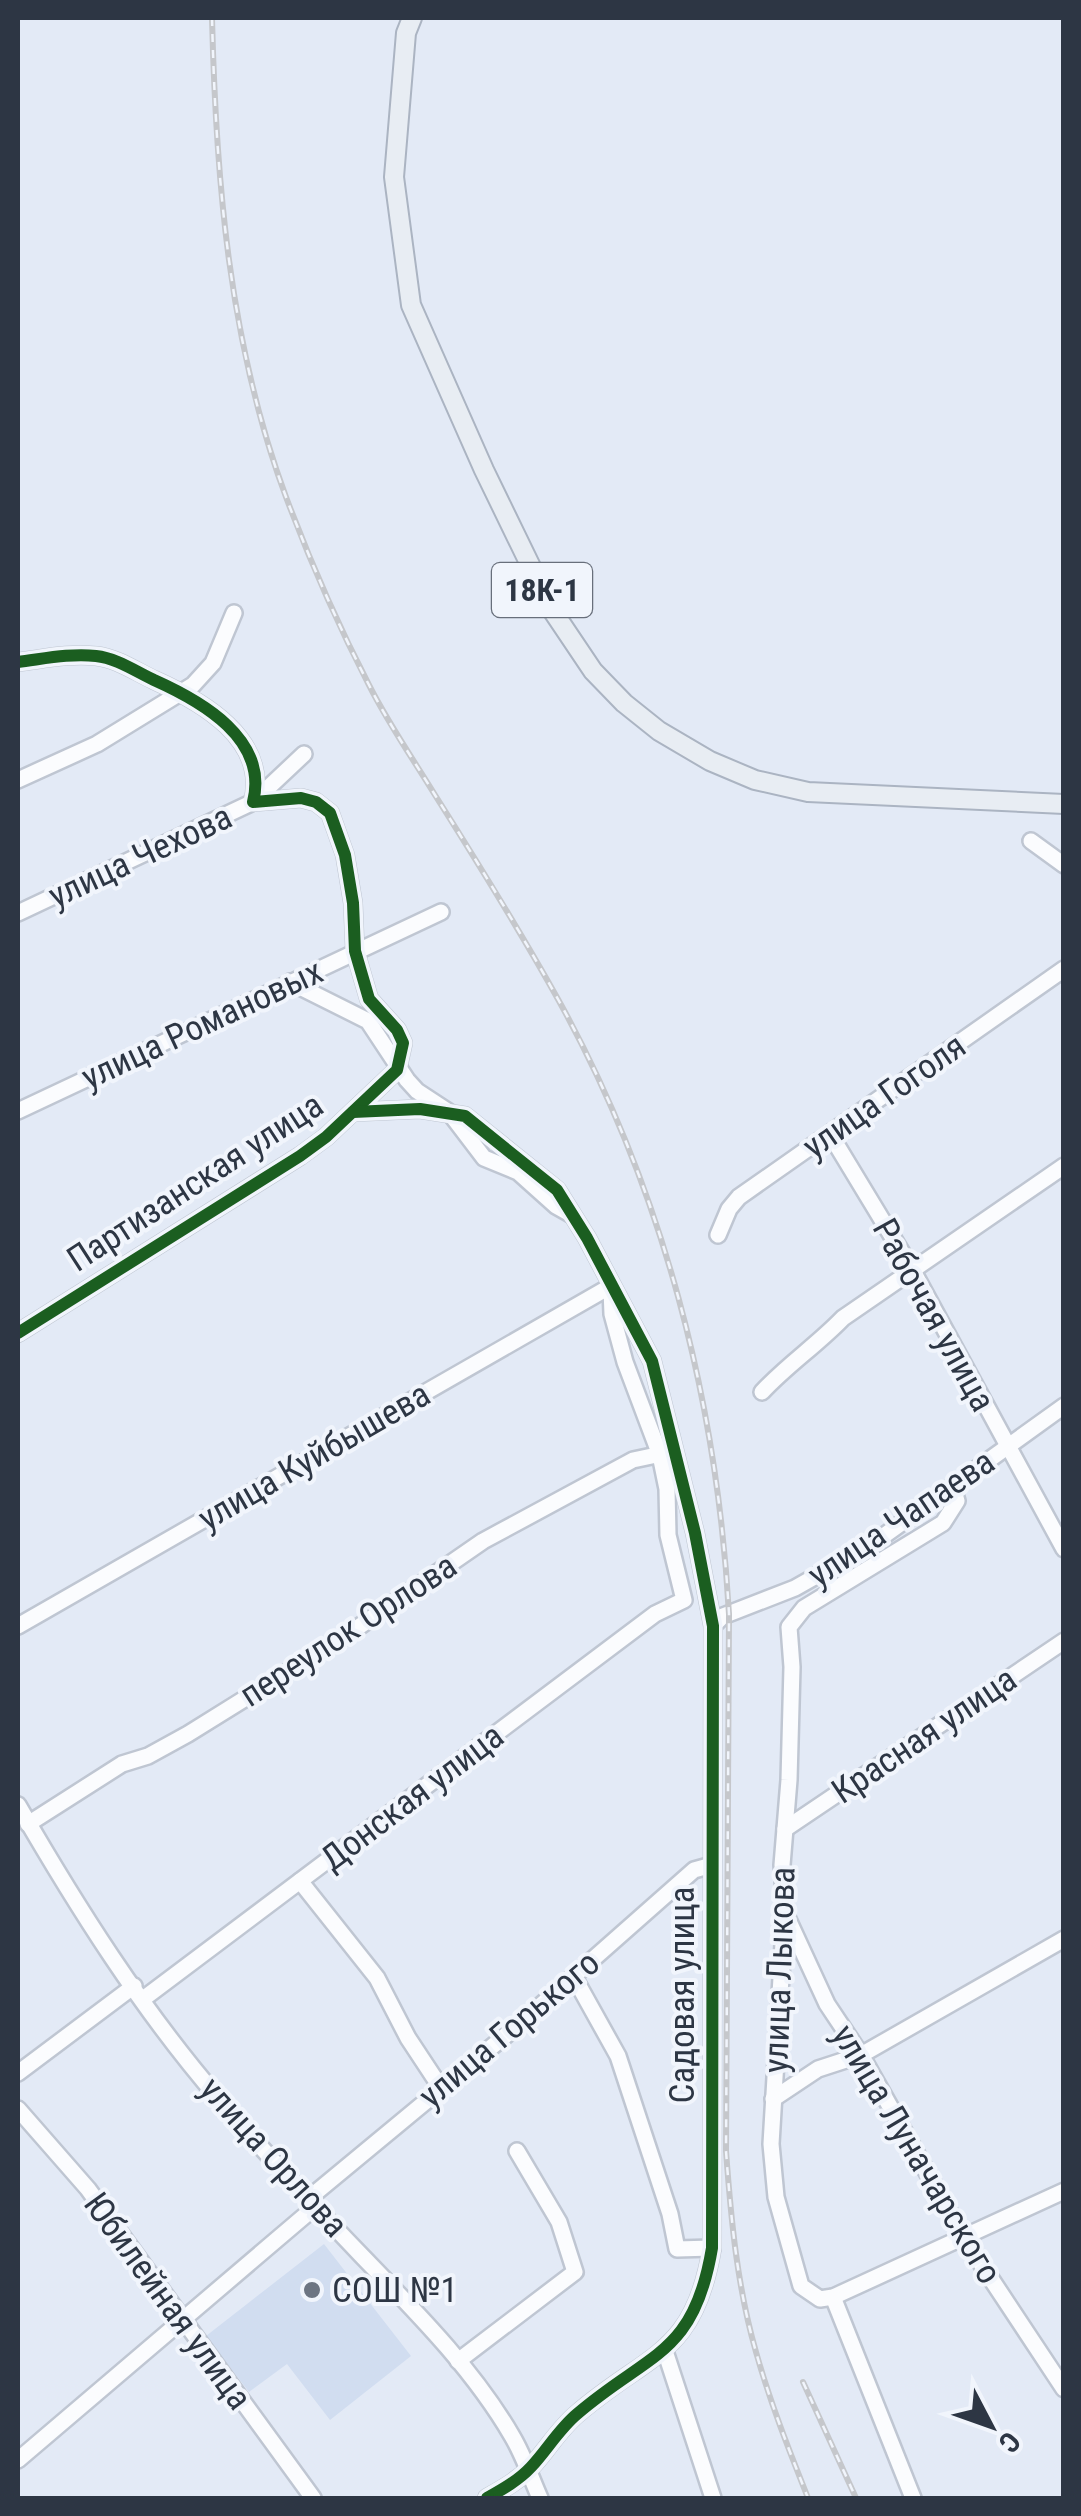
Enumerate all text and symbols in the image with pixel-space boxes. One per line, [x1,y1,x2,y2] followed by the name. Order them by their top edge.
[492,563,592,617] road number: 18К-1
[42,796,238,917] street label: улица Чехова
[75,951,329,1098] street label: улица Романовых
[795,1025,973,1167] street label: улица Гоголя
[60,1084,331,1280] street label: Партизанская улица
[864,1212,1003,1419] street label: Рабочая улица
[191,1374,437,1539] street label: улица Куйбышева
[800,1441,1002,1596] street label: улица Чапаева
[232,1545,464,1716] street label: переулок Орлова
[824,1659,1024,1812] street label: Красная улица
[313,1715,512,1879] street label: Донская улица
[755,1866,804,2074] street label: улица Лыкова
[662,1887,703,2103] street label: Садовая улица
[411,1942,608,2117] street label: улица Горького
[823,2017,1010,2291] street label: улица Луначарского
[191,2069,356,2246] street label: улица Орлова
[75,2185,260,2418] street label: Юбилейная улица
[332,2270,458,2311] place label: СОШ №1
[301,2279,323,2301] marker: СОШ №1
[941,2376,1041,2476] north arrow
[992,2425,1027,2459] text: С

